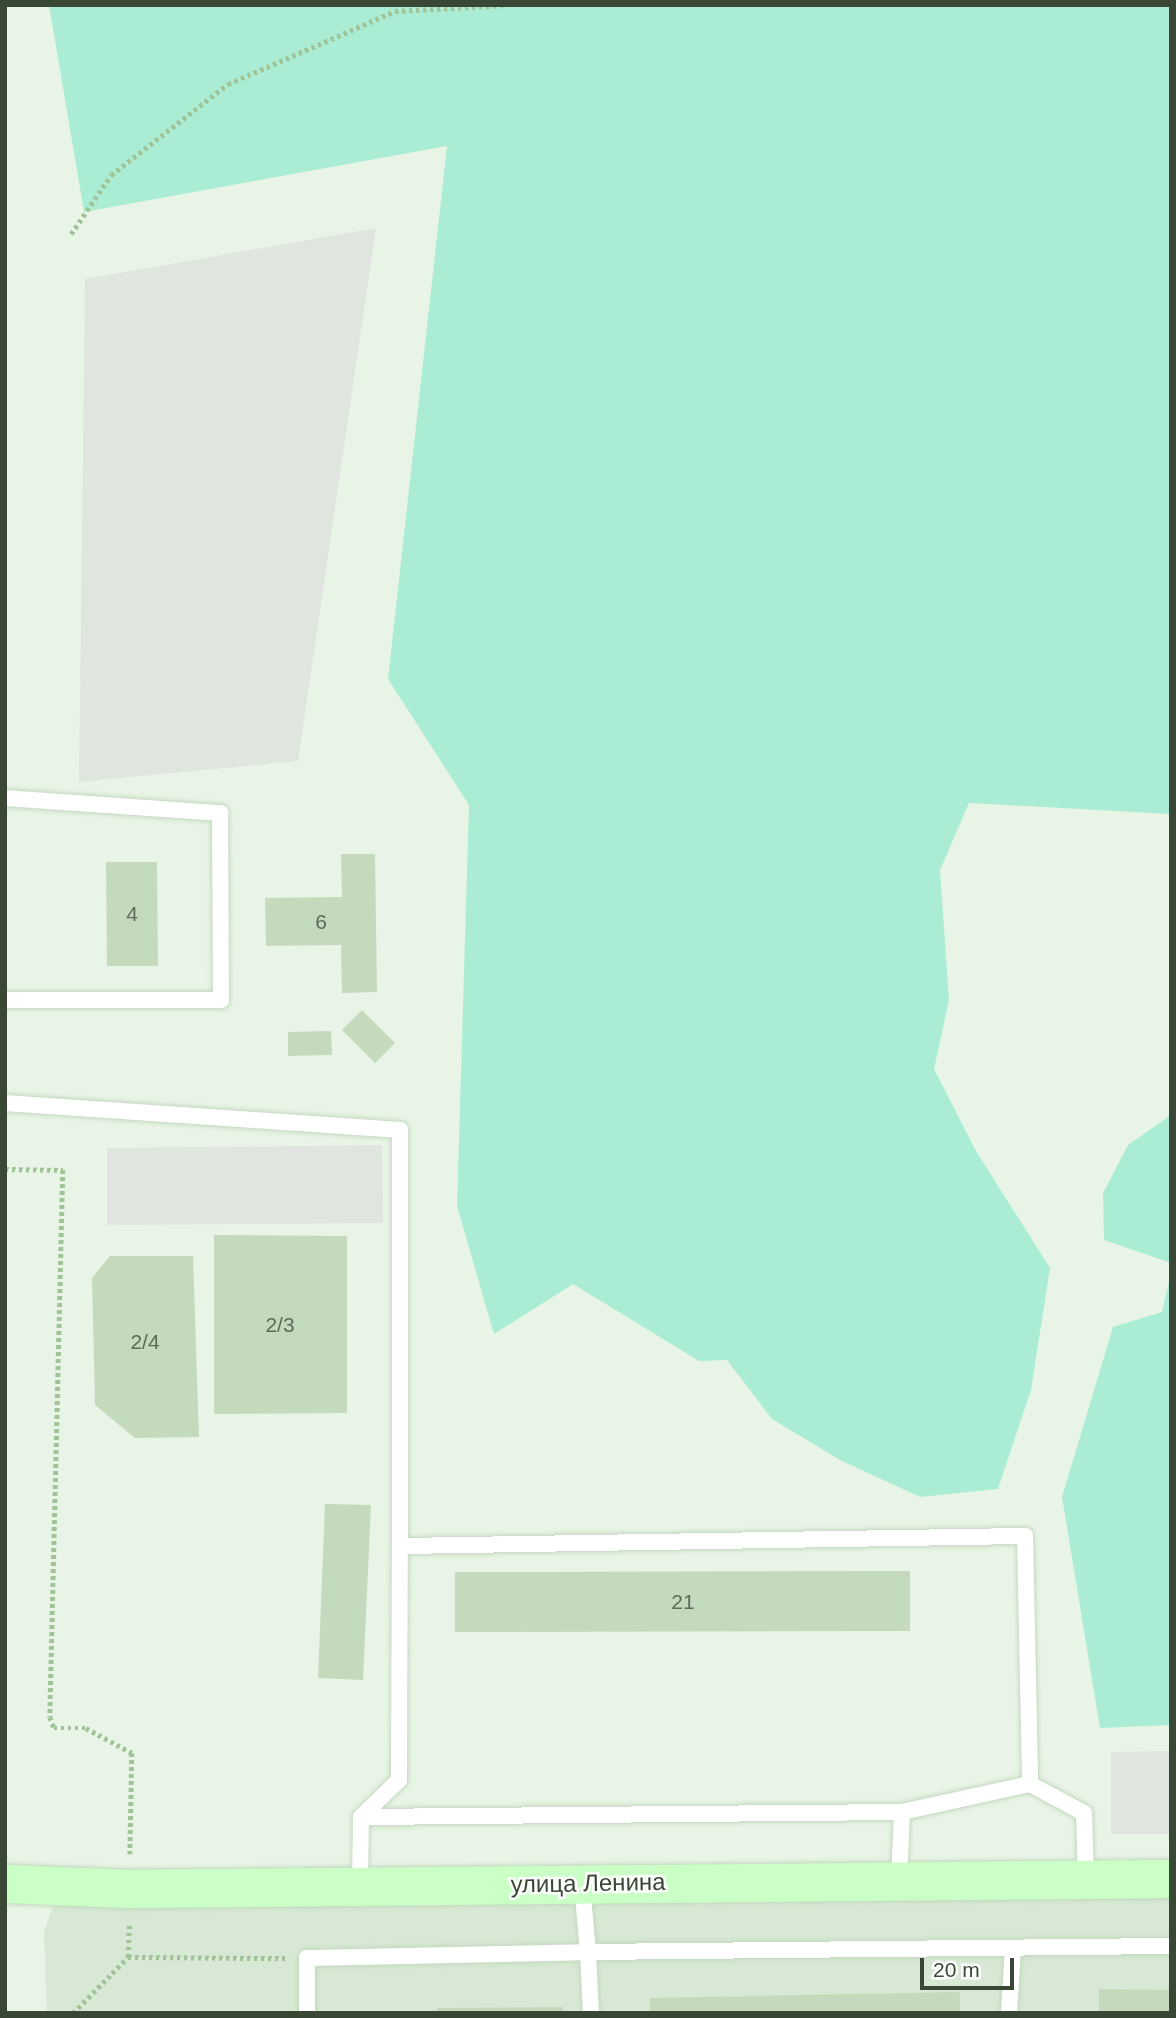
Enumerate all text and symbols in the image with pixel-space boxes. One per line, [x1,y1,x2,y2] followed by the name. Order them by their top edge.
[126,901,138,927] house number: 4
[315,909,327,935] house number: 6
[265,1312,295,1338] house number: 2/3
[130,1329,160,1355] house number: 2/4
[671,1589,695,1615] house number: 21
[510,1867,666,1899] street label: улица Ленина
[924,1944,1018,1988] scale bar
[933,1958,980,1981] text: 20 m

